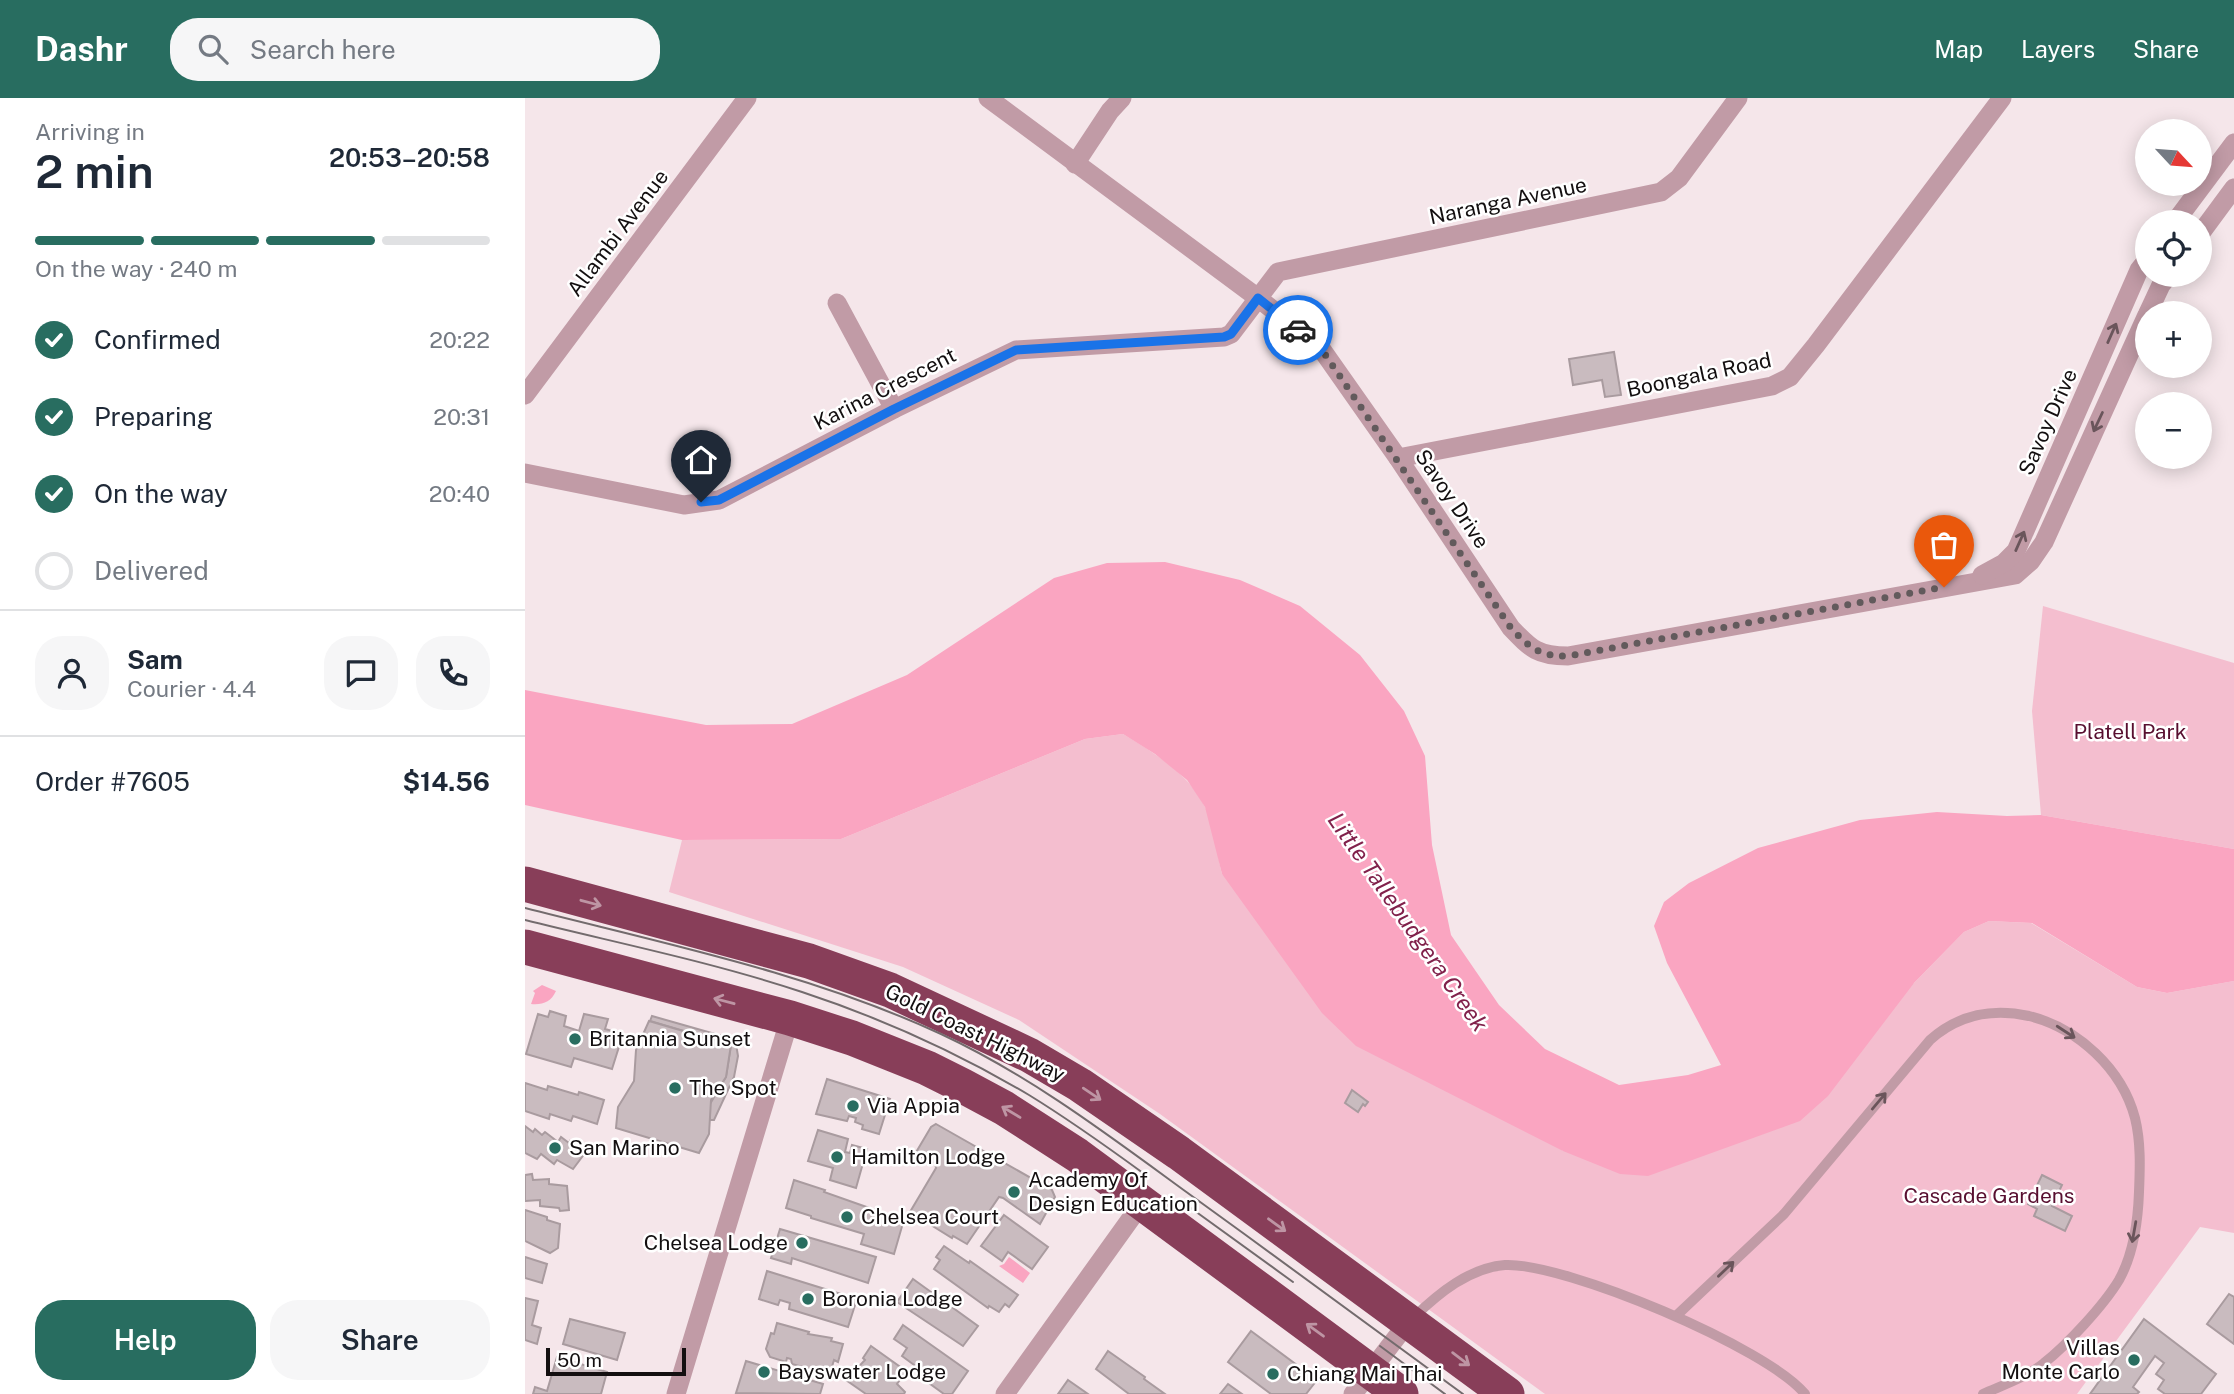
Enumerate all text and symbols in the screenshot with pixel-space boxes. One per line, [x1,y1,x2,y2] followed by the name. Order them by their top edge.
[170,18,660,81] search box
[35,30,128,68] text: Dashr
[194,30,232,68] icon: search
[250,34,396,65] text: Search here
[1934,35,1983,63] text: Map
[2021,35,2095,63] text: Layers
[2133,35,2199,63] text: Share
[35,118,145,145] text: Arriving in
[2135,119,2212,196] north arrow
[2135,119,2212,469] map controls
[329,142,490,173] text: 20:53–20:58
[35,144,154,198] text: 2 min
[562,164,673,301] street label: Allambi Avenue
[1427,172,1589,229] street label: Naranga Avenue
[2135,210,2212,287] button: locate
[35,255,237,282] text: On the way · 240 m
[1263,295,1333,365] courier
[2135,301,2212,378] button: +
[1279,311,1317,349] icon: car
[35,321,73,359] icon: check
[2106,322,2119,344] one-way arrow
[94,324,221,355] text: Confirmed
[429,326,490,353] text: 20:22
[810,342,960,435] street label: Karina Crescent
[1624,347,1773,402] street label: Boongala Road
[2013,365,2082,479] street label: Savoy Drive
[2135,392,2212,469] button: −
[35,398,73,436] icon: check
[94,401,213,432] text: Preparing
[433,403,490,430] text: 20:31
[2091,411,2104,432] one-way arrow
[671,430,731,502] pin
[682,441,720,479] icon: home
[1410,445,1495,553] street label: Savoy Drive
[35,475,73,513] icon: check
[94,478,228,509] text: On the way
[429,480,490,507] text: 20:40
[1914,515,1974,587] pin
[1925,526,1963,564] icon: bag
[2014,531,2027,552] one-way arrow
[94,555,209,586] text: Delivered
[35,636,109,710] button: person
[324,636,398,710] button: chat
[416,636,490,710] button: phone
[127,644,183,675] text: Sam
[127,675,256,702] text: Courier · 4.4
[2074,719,2187,744] park label: Platell Park
[35,766,190,797] text: Order #7605
[402,766,490,797] text: $14.56
[1323,807,1495,1037] water label: Little Tallebudgera Creek
[580,897,602,910] one-way arrow
[881,978,1069,1087] street label: Gold Coast Highway
[713,993,735,1006] one-way arrow
[589,1026,751,1051] place label: Britannia Sunset
[2056,1026,2076,1040] one-way arrow
[567,1031,583,1047] marker: Britannia Sunset
[689,1075,777,1100] place label: The Spot
[667,1080,683,1096] marker: The Spot
[1082,1086,1101,1101] one-way arrow
[867,1093,960,1118] place label: Via Appia
[1871,1093,1887,1111] one-way arrow
[845,1098,861,1114] marker: Via Appia
[1001,1105,1021,1119] one-way arrow
[569,1135,680,1160] place label: San Marino
[547,1140,563,1156] marker: San Marino
[851,1144,1005,1169] place label: Hamilton Lodge
[829,1149,845,1165] marker: Hamilton Lodge
[1028,1167,1198,1216] place label: Academy Of Design Education
[1904,1183,2074,1208] park label: Cascade Gardens
[1006,1184,1022,1200] marker: Academy Of Design Education
[861,1204,999,1229] place label: Chelsea Court
[839,1209,855,1225] marker: Chelsea Court
[1268,1217,1287,1232] one-way arrow
[2127,1220,2140,1243] one-way arrow
[644,1230,788,1255] place label: Chelsea Lodge
[794,1235,810,1251] marker: Chelsea Lodge
[1717,1261,1734,1278] one-way arrow
[822,1286,963,1311] place label: Boronia Lodge
[800,1291,816,1307] marker: Boronia Lodge
[35,1300,256,1380] button: Help
[270,1300,490,1380] button: Share
[1306,1323,1325,1337] one-way arrow
[2001,1335,2120,1384] place label: Villas Monte Carlo
[546,1345,686,1377] scale bar
[557,1349,602,1371] text: 50 m
[1451,1352,1470,1367] one-way arrow
[2126,1352,2142,1368] marker: Villas Monte Carlo
[778,1359,946,1384] place label: Bayswater Lodge
[1287,1361,1442,1386] place label: Chiang Mai Thai
[756,1364,772,1380] marker: Bayswater Lodge
[1265,1366,1281,1382] marker: Chiang Mai Thai

